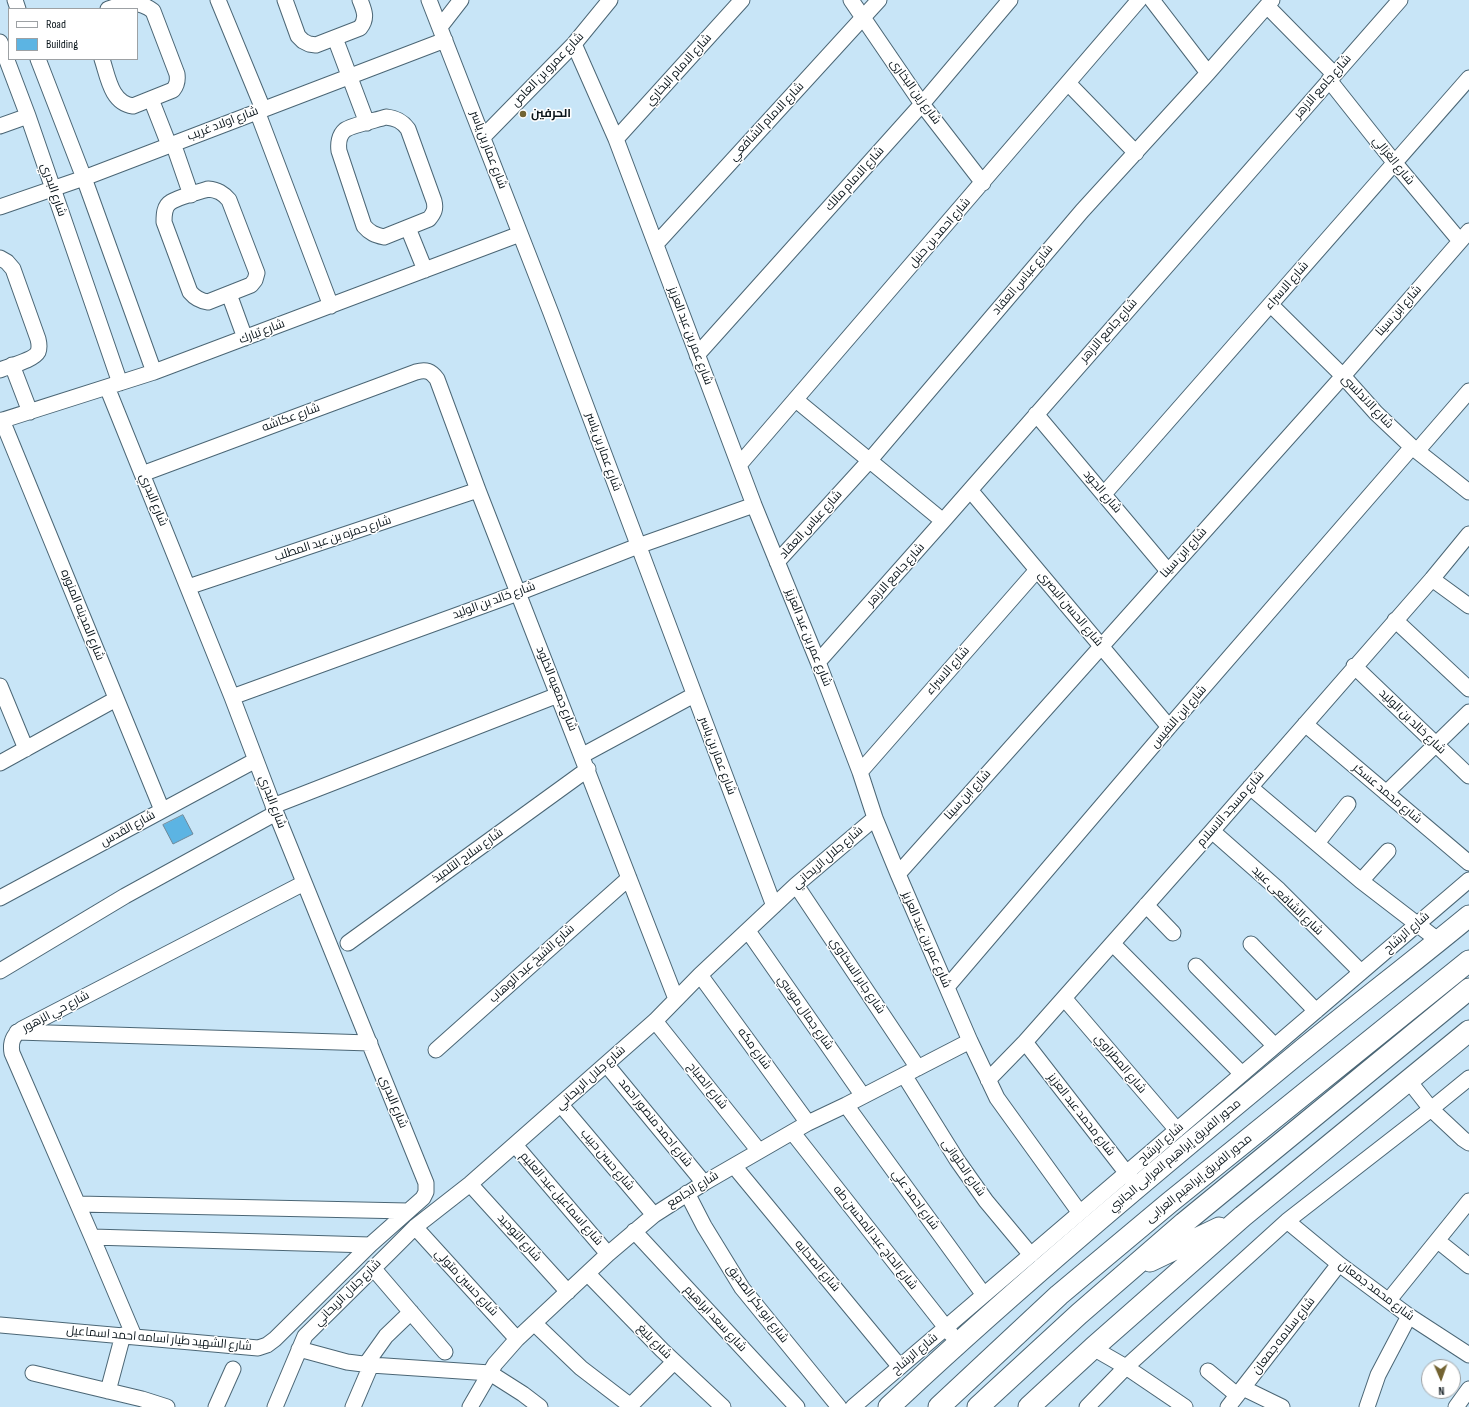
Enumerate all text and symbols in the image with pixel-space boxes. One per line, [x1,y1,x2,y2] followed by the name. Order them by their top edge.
[8,8,138,60] legend
[46,17,66,32] text: Road
[509,30,587,110] street label: شارع عمرو بن العاص
[643,31,715,109] street label: شارع الامام البخاري
[46,37,78,52] text: Building
[1291,52,1355,122] street label: شارع جامع الازهر
[886,56,944,128] street label: شارع زين البخارى
[727,80,807,164] street label: شارع الامام الشافعي
[185,104,261,144] street label: شارع اولاد غريب
[531,107,571,121] place label: الحرفين
[466,109,510,191] street label: شارع عمار بن ياسر
[518,109,528,119] marker: الحرفين
[1369,134,1417,188] street label: شارع الغزالي
[823,144,887,214] street label: شارع الامام مالك
[37,161,69,219] street label: شارع البدري
[906,195,974,271] street label: شارع احمد بن حنبل
[990,242,1056,318] street label: شارع عباس العقاد
[1262,259,1312,313] street label: شارع الاسراء
[1373,283,1425,339] street label: شارع ابن سينا
[665,285,715,387] street label: شارع عمر بن عبد العزيز
[1077,296,1141,366] street label: شارع جامع الازهر
[237,317,287,347] street label: شارع تبارك
[1338,372,1396,432] street label: شارع الاندلسى
[260,401,322,435] street label: شارع عكاشه
[582,411,624,493] street label: شارع عمار بن ياسر
[1080,468,1124,516] street label: شارع الجود
[136,472,170,528] street label: شارع البدري
[777,488,845,562] street label: شارع عباس العقاد
[273,513,393,565] street label: شارع حمزه بن عبد المطلب
[1158,525,1210,581] street label: شارع ابن سينا
[864,541,928,609] street label: شارع جامع الازهر
[57,567,107,663] street label: شارع المدينه المنوره
[1034,569,1106,649] street label: شارع الحسن البصرى
[451,579,537,623] street label: شارع خالد بن الوليد
[782,587,834,689] street label: شارع عمر بن عبد العزيز
[923,644,973,698] street label: شارع الاسراء
[532,645,580,733] street label: شارع جمعيه الخلود
[1148,683,1210,751] street label: شارع ابن النفيس
[1376,687,1448,757] street label: شارع خالد بن الوليد
[695,715,739,797] street label: شارع عمار بن ياسر
[1350,761,1424,827] street label: شارع محمد عسكر
[942,767,994,823] street label: شارع ابن سينا
[1194,768,1268,850] street label: شارع مسجد الاسلام
[255,773,289,831] street label: شارع البدري
[98,808,158,850] street label: شارع القدس
[790,823,866,893] street label: شارع جلال الريحاني
[430,826,506,886] street label: شارع سلاح التلميذ
[1248,863,1326,939] street label: شارع الشافعى عبيد
[898,890,954,990] street label: شارع عمر بن عبد العزيز
[1381,909,1433,957] street label: شارع الرشاح
[486,922,578,1006] street label: شارع الشيخ عبد الوهاب
[826,935,888,1017] street label: شارع جابر السخاوي
[774,973,836,1053] street label: شارع جمال موسي
[20,988,92,1036] street label: شارع حي الزهور
[734,1025,774,1073] street label: شارع مكه
[1091,1031,1149,1097] street label: شارع المطراوي
[553,1043,629,1113] street label: شارع جلال الريحاني
[684,1060,730,1112] street label: شارع الصباح
[1044,1071,1118,1159] street label: شارع محمد عبد العزيز
[376,1074,410,1130] street label: شارع البدري
[615,1076,695,1170] street label: شارع احمد منصور احمد
[1106,1096,1244,1216] street label: محور الفريق إبراهيم العرابى الجانبي
[1135,1120,1187,1168] street label: شارع الرشاح
[577,1126,637,1194] street label: شارع حسن حبيب
[1143,1132,1255,1226] street label: محور الفريق إبراهيم العرابى
[938,1137,988,1199] street label: شارع الحلوانى
[516,1149,606,1249] street label: شارع اسماعيل عبد العليم
[888,1167,942,1233] street label: شارع احمد علي
[665,1169,721,1211] street label: شارع الجامع
[830,1183,920,1293] street label: شارع الحاج عبد المحسن طه
[494,1211,544,1265] street label: شارع التوحيد
[791,1237,843,1295] street label: شارع الصحابه
[431,1247,501,1319] street label: شارع حسين متولي
[312,1257,384,1329] street label: شارع جلال الريحاني
[1336,1258,1416,1324] street label: شارع محمد جمعان
[723,1262,791,1346] street label: شارع ابو بكر الصديق
[681,1283,749,1355] street label: شارع سعد ابراهيم
[1250,1295,1318,1377] street label: شارع سلامه جمعان
[634,1322,674,1362] street label: شارع بليغ
[66,1324,252,1354] street label: شارع الشهيد طيار اسامه احمد اسماعيل
[889,1331,941,1377] street label: شارع الرشاح
[1421,1359,1461,1399] north arrow
[1438,1384,1445,1397] text: N

